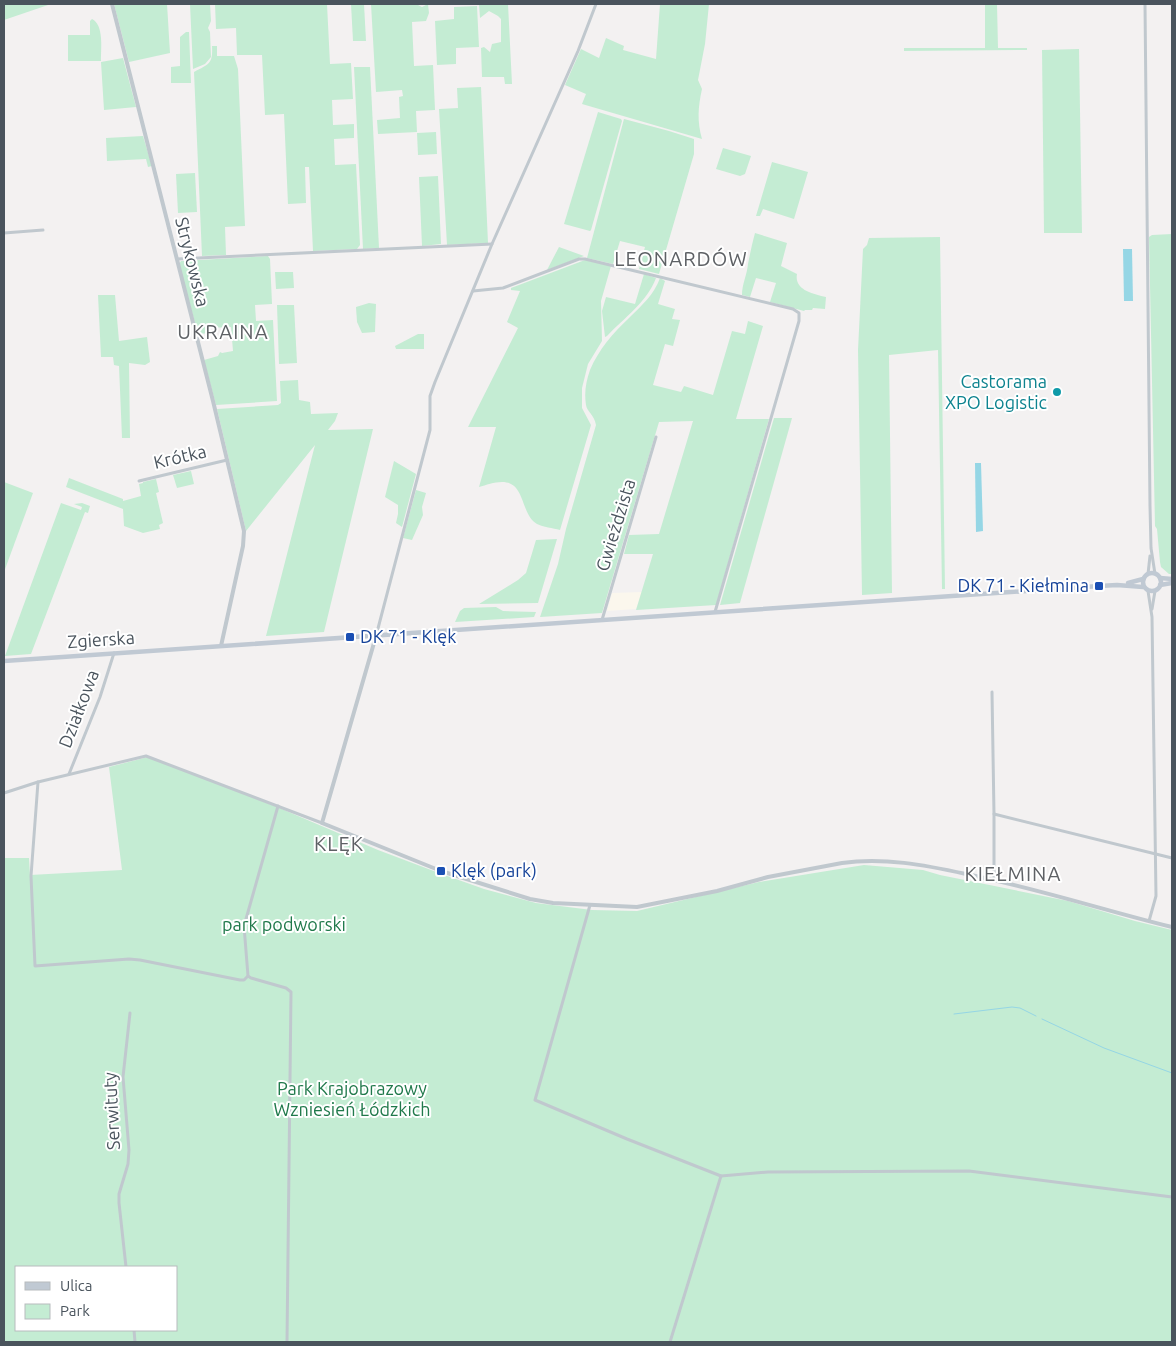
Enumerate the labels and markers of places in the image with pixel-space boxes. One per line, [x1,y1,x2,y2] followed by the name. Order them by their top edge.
[945,371,1047,412] place label: Castorama XPO Logistic
[1051,386,1063,398] marker: Castorama XPO Logistic
[958,575,1089,595] place label: DK 71 - Kiełmina
[1093,580,1105,592] marker: DK 71 - Kiełmina
[360,626,456,646] place label: DK 71 - Klęk
[344,631,356,643] marker: DK 71 - Klęk
[451,860,537,881] place label: Klęk (park)
[435,865,447,877] marker: Klęk (park)

